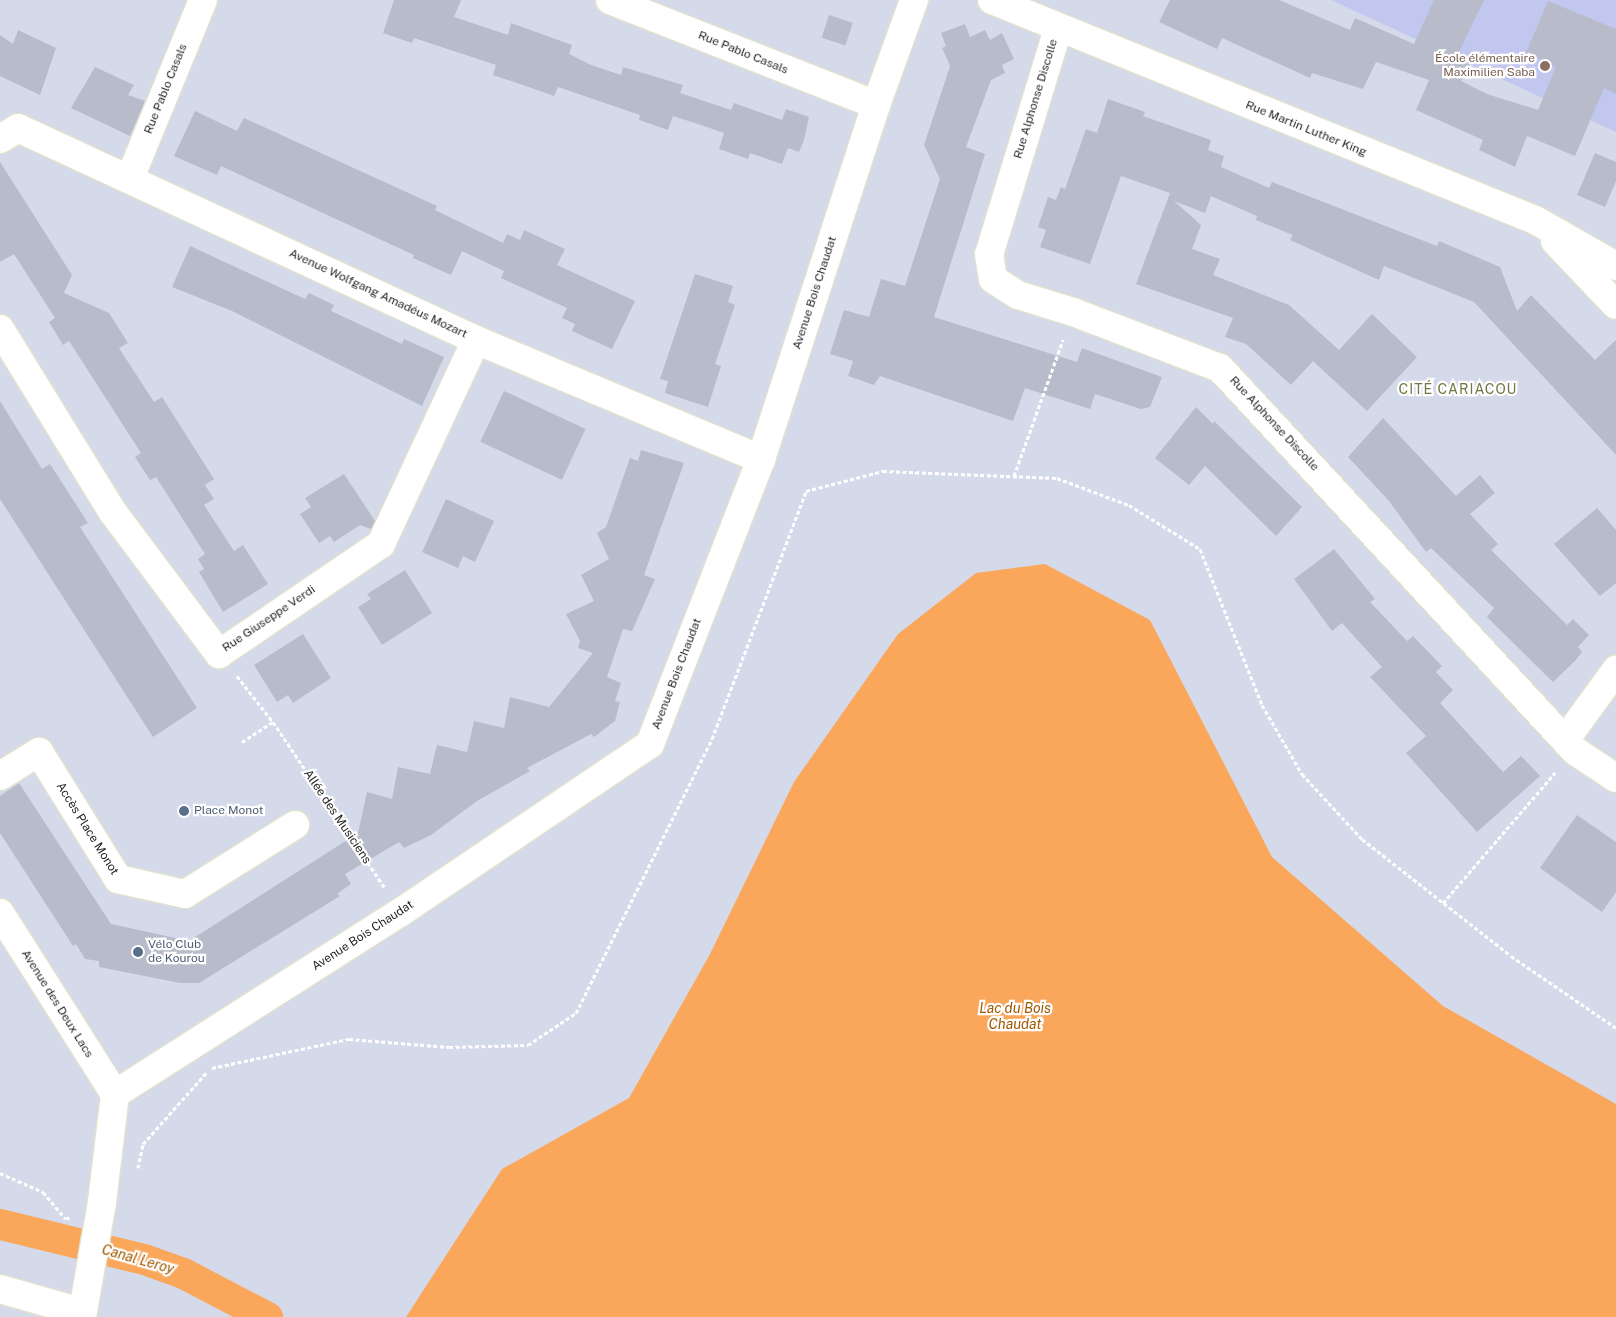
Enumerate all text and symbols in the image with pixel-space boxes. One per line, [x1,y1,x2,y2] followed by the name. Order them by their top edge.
[696,28,790,78] street label: Rue Pablo Casals
[1011,37,1061,161] street label: Rue Alphonse Discolle
[141,42,191,136] street label: Rue Pablo Casals
[1435,52,1535,80] place label: École élémentaire Maximilien Saba
[1539,60,1551,72] marker: École élémentaire Maximilien Saba
[1243,98,1369,160] street label: Rue Martin Luther King
[790,235,840,351] street label: Avenue Bois Chaudat
[286,246,470,342] street label: Avenue Wolfgang Amadéus Mozart
[1226,374,1322,474] street label: Rue Alphonse Discolle
[1397,381,1519,397] district label: CITÉ CARIACOU
[220,582,318,656] street label: Rue Giuseppe Verdi
[649,616,705,732] street label: Avenue Bois Chaudat
[300,767,374,867] street label: Allée des Musiciens
[53,780,121,878] street label: Accès Place Monot
[194,804,263,818] place label: Place Monot
[178,805,190,817] marker: Place Monot
[310,898,416,974] street label: Avenue Bois Chaudat
[148,938,205,966] place label: Vélo Club de Kourou
[132,946,144,958] marker: Vélo Club de Kourou
[18,947,96,1061] street label: Avenue des Deux Lacs
[979,1000,1051,1032] water label: Lac du Bois Chaudat
[100,1241,176,1277] water label: Canal Leroy

